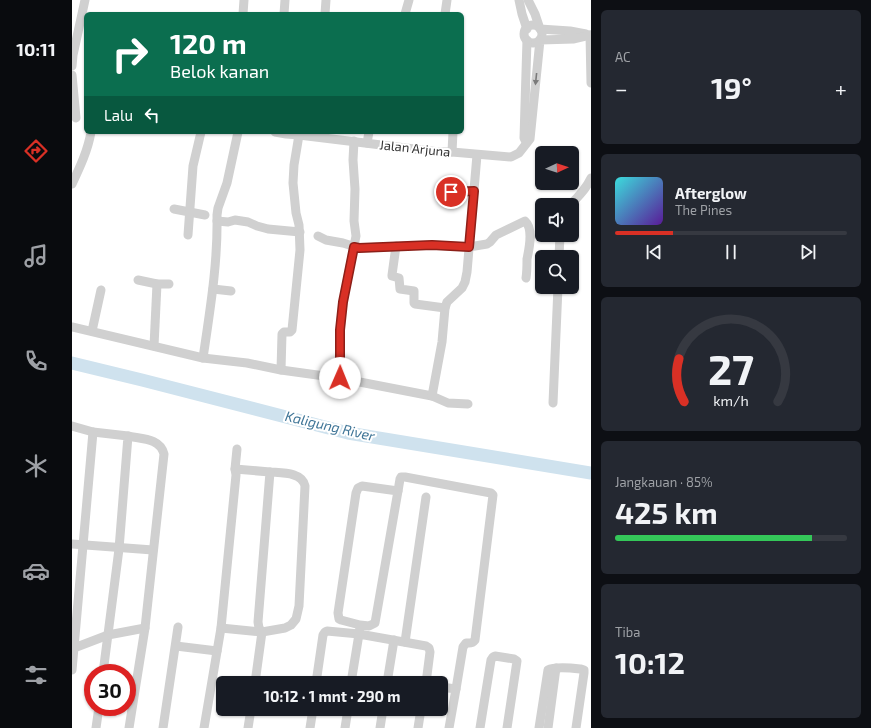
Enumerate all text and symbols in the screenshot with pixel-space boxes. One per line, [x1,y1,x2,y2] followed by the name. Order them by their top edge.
[170,26,247,60] text: 120 m
[104,28,156,80] icon: right
[16,38,56,60] text: 10:11
[615,49,630,65] text: AC
[170,60,269,82] text: Belok kanan
[711,69,752,105] text: 19°
[533,73,539,85] one-way arrow
[615,75,628,101] text: −
[835,75,847,101] text: +
[141,104,163,126] icon: left
[104,106,133,124] text: Lalu
[379,136,451,160] street label: Jalan Arjuna
[22,137,50,165] icon: directions
[535,146,579,190] north arrow
[535,146,579,294] map controls
[434,175,468,209] pin
[440,181,462,203] icon: arrive
[675,184,747,202] text: Afterglow
[535,198,579,242] button: sound
[675,202,732,218] text: The Pines
[643,241,665,263] icon: previous
[720,241,742,263] icon: pause
[797,241,819,263] icon: next
[22,242,50,270] icon: music
[535,250,579,294] button: search
[708,343,754,393] text: 27
[22,347,50,375] icon: phone
[319,357,361,399] position arrow
[713,392,749,409] text: km/h
[284,407,377,444] water label: Kaligung River
[22,452,50,480] icon: climate
[615,474,713,490] text: Jangkauan · 85%
[615,494,718,530] text: 425 km
[22,557,50,585] icon: car
[615,624,640,640] text: Tiba
[615,644,685,680] text: 10:12
[22,661,50,689] icon: filters
[84,664,136,716] speed limit sign: 30
[263,687,401,705] text: 10:12 · 1 mnt · 290 m

